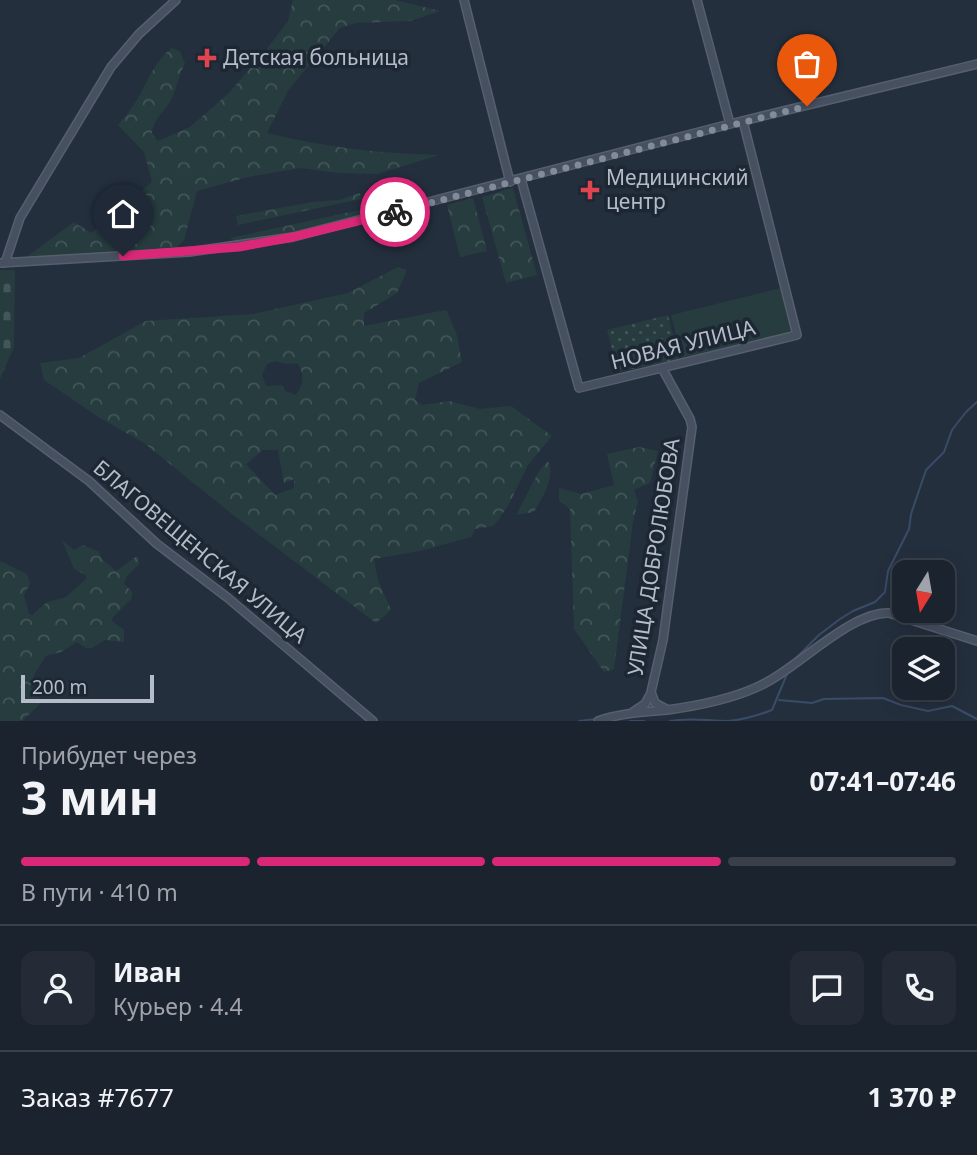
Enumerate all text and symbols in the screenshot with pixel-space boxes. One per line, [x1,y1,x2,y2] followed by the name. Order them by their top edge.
[777,34,837,106] pin
[223,43,409,71] place label: Детская больница
[788,45,826,83] icon: bag
[197,48,217,68] marker: Детская больница
[606,163,749,215] place label: Медицинский центр
[360,177,430,247] courier
[580,180,600,200] marker: Медицинский центр
[93,184,153,256] pin
[376,193,414,231] icon: bike
[104,195,142,233] icon: home
[608,312,759,376] street label: НОВАЯ УЛИЦА
[620,435,686,678] street label: УЛИЦА ДОБРОЛЮБОВА
[88,454,314,649] street label: БЛАГОВЕЩЕНСКАЯ УЛИЦА
[892,560,956,623] north arrow
[892,560,955,700] map controls
[892,637,955,700] button: layers
[21,672,154,704] scale bar
[32,674,87,700] text: 200 m
[21,739,197,771] text: Прибудет через
[809,763,956,799] text: 07:41–07:46
[21,766,159,828] text: 3 мин
[21,876,178,908] text: В пути · 410 m
[21,951,95,1025] button: person
[790,951,864,1025] button: chat
[882,951,956,1025] button: phone
[113,954,182,990] text: Иван
[113,990,243,1022] text: Курьер · 4.4
[21,1079,174,1115] text: Заказ #7677
[867,1079,956,1115] text: 1 370 ₽

